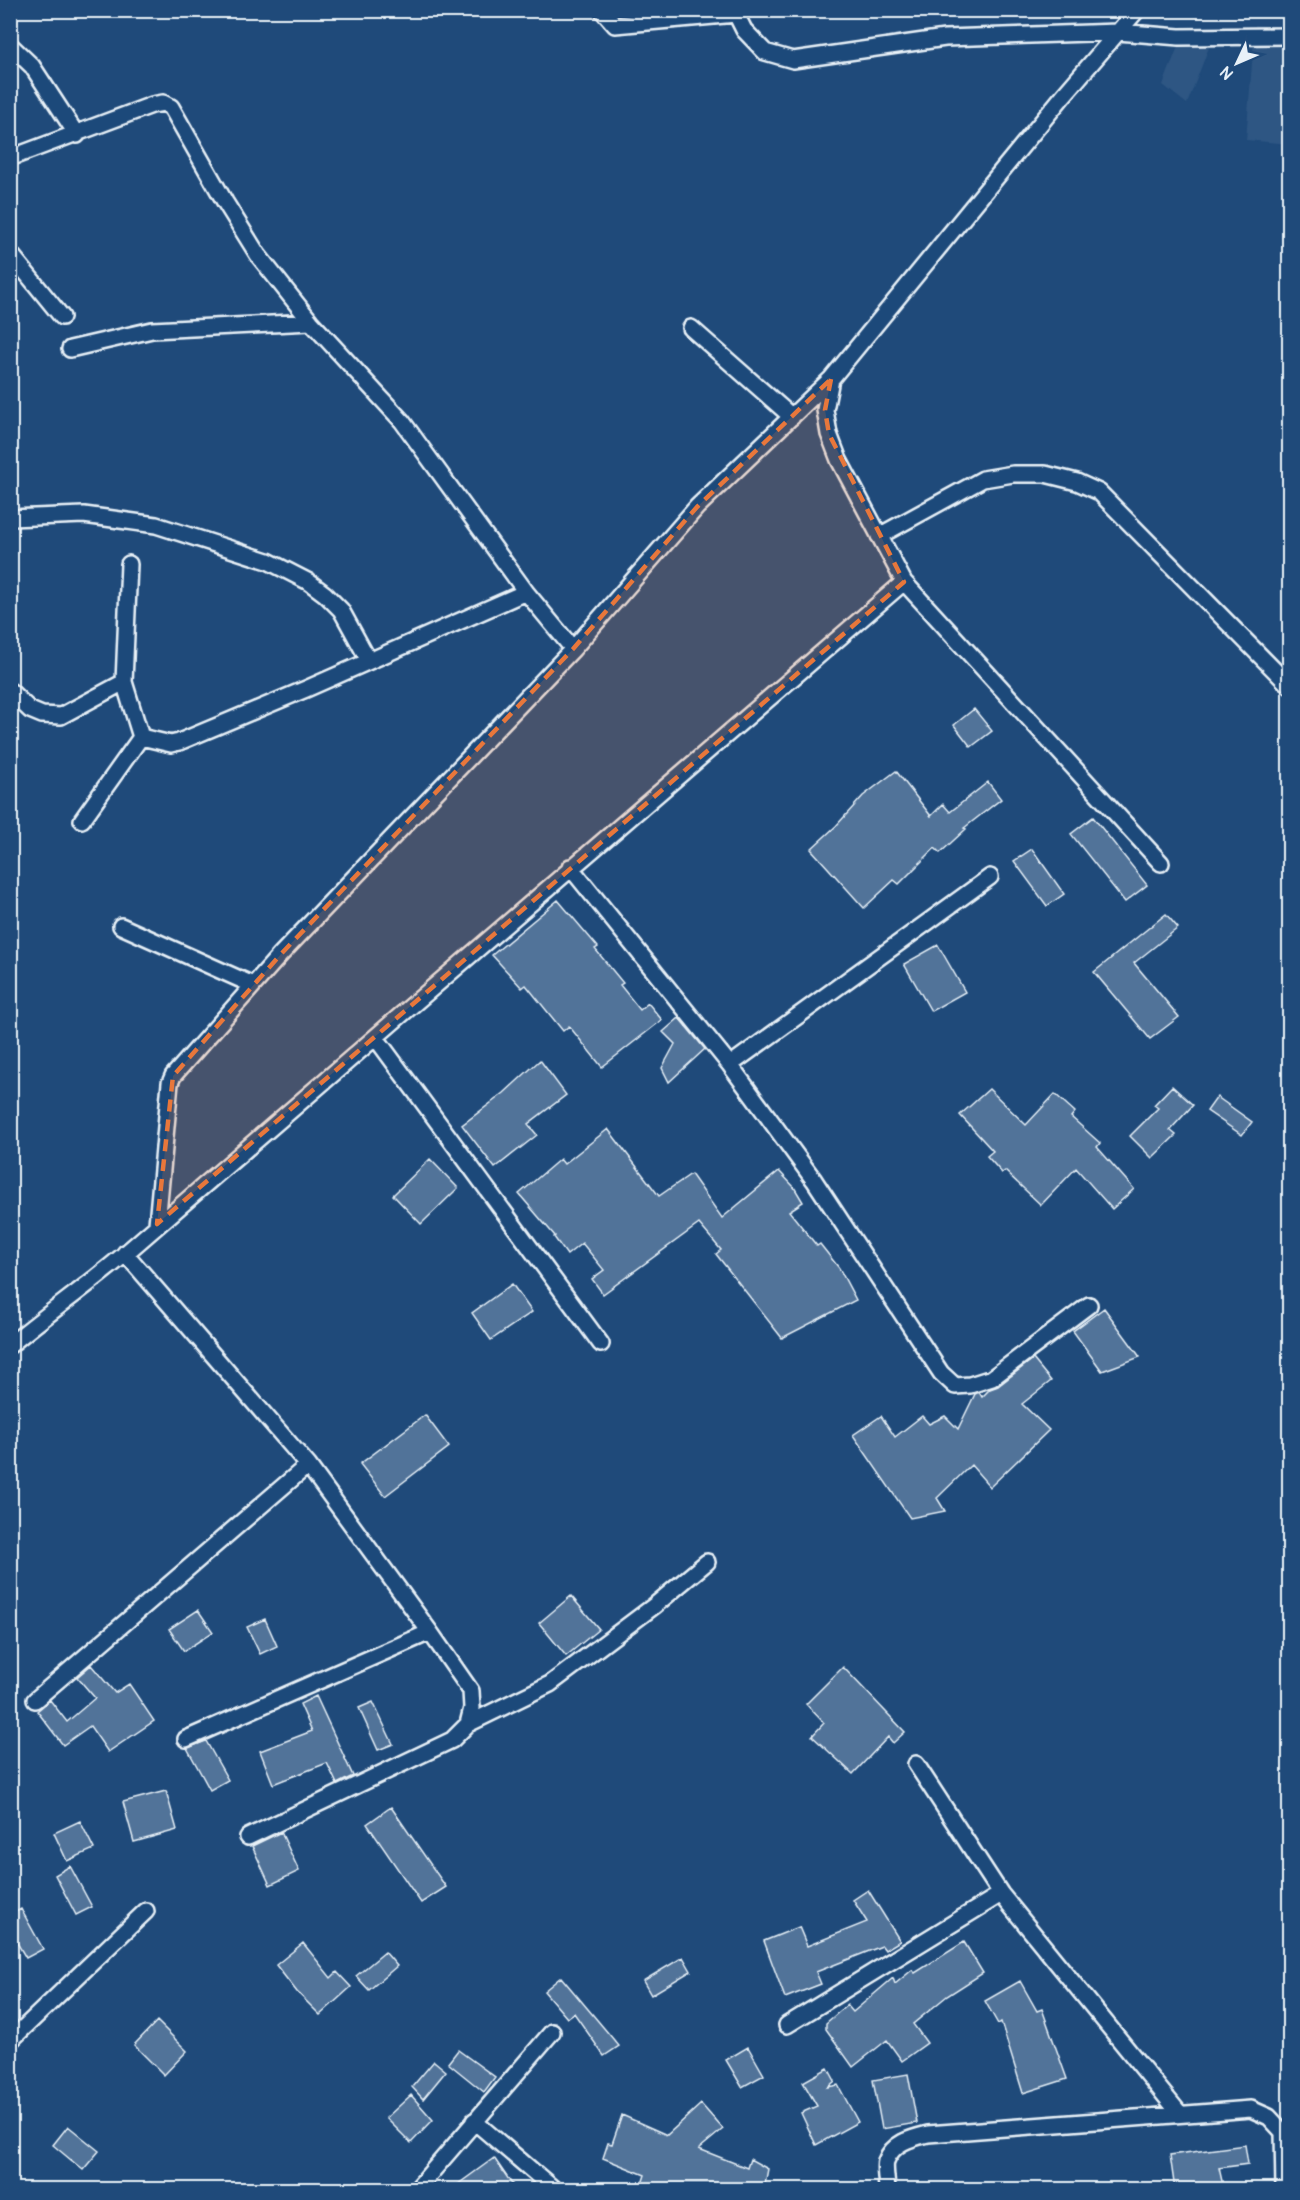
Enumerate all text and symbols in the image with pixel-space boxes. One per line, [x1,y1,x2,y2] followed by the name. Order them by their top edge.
[1207,33,1267,93] north arrow
[1216,62,1238,84] text: N

